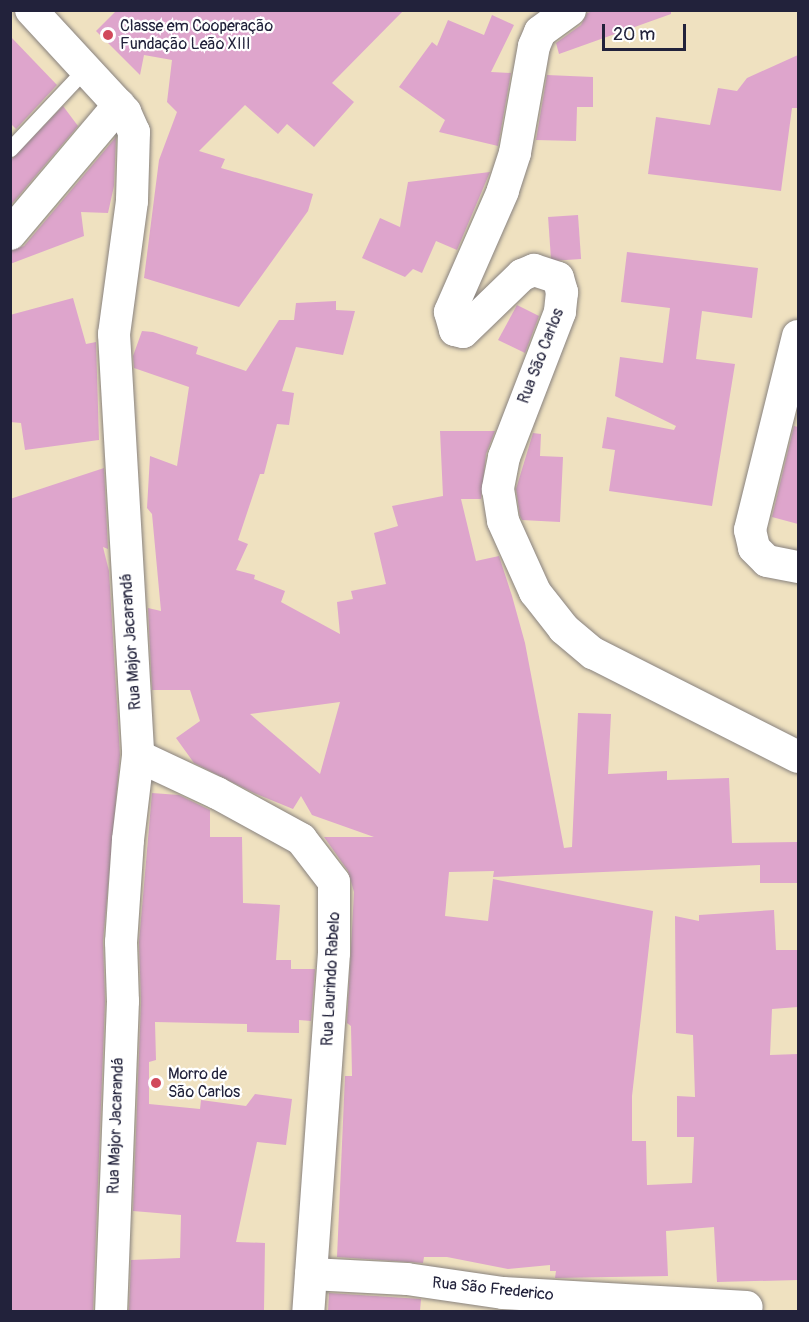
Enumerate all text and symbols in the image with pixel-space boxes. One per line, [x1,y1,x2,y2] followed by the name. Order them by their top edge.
[605,12,689,50] scale bar
[120,16,273,54] place label: Classe em Cooperação Fundação Leão XIII
[613,23,655,46] text: 20 m
[101,28,115,42] marker: Classe em Cooperação Fundação Leão XIII
[514,306,568,406] street label: Rua São Carlos
[117,573,145,711] street label: Rua Major Jacarandá
[318,911,344,1047] street label: Rua Laurindo Rabelo
[104,1058,128,1194] street label: Rua Major Jacarandá
[168,1064,240,1102] place label: Morro de São Carlos
[149,1076,163,1090] marker: Morro de São Carlos
[431,1273,555,1305] street label: Rua São Frederico

